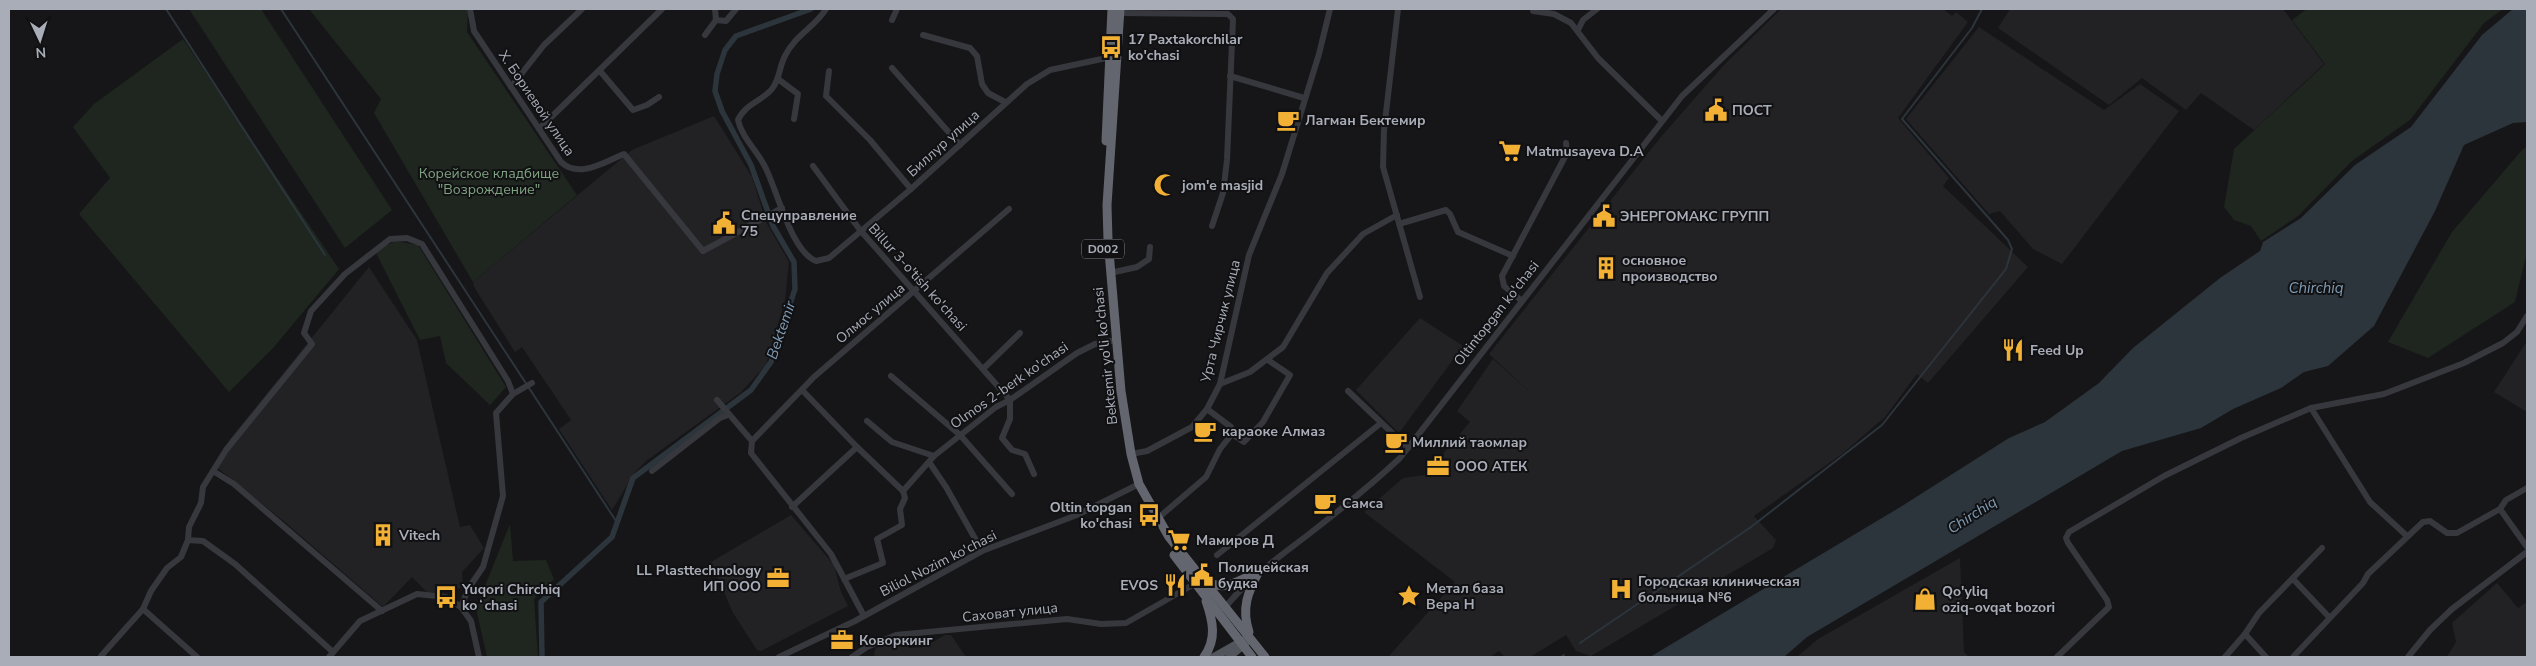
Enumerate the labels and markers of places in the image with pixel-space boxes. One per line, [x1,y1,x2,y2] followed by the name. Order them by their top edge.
[1128,30,1243,65] place label: 17 Paxtakorchilar ko'chasi
[1098,34,1124,60] bus stop icon: 17 Paxtakorchilar ko'chasi
[1703,97,1729,123] public building icon: ПОСТ
[1732,101,1772,120] place label: ПОСТ
[1275,107,1301,133] cafe icon: Лагман Бектемир
[1305,111,1426,130] place label: Лагман Бектемир
[1497,138,1523,164] supermarket icon: Matmusayeva D.A
[1526,142,1644,161] place label: Matmusayeva D.A
[1152,172,1178,198] mosque icon: jom'e masjid
[1181,176,1263,195] place label: jom'e masjid
[1591,203,1617,229] public building icon: ЭНЕРГОМАКС ГРУПП
[741,206,857,241] place label: Спецуправление 75
[1620,207,1769,226] place label: ЭНЕРГОМАКС ГРУПП
[711,210,737,236] public building icon: Спецуправление 75
[1622,251,1718,286] place label: основное производство
[1593,255,1619,281] building icon: основное производство
[2000,337,2026,363] restaurant icon: Feed Up
[2030,341,2084,360] place label: Feed Up
[1192,418,1218,444] cafe icon: караоке Алмаз
[1222,422,1325,441] place label: караоке Алмаз
[1383,429,1409,455] cafe icon: Миллий таомлар
[1412,433,1527,452] place label: Миллий таомлар
[1425,453,1451,479] office icon: ООО АТЕК
[1455,457,1528,476] place label: ООО АТЕК
[1312,490,1338,516] cafe icon: Самса
[1342,494,1383,513] place label: Самса
[1050,498,1132,533] place label: Oltin topgan ko'chasi
[1136,502,1162,528] bus stop icon: Oltin topgan ko'chasi
[370,522,396,548] building icon: Vitech
[398,526,440,545] place label: Vitech
[1166,527,1192,553] supermarket icon: Мамиров Д
[1196,531,1274,550] place label: Мамиров Д
[1218,558,1309,593] place label: Полицейская будка
[636,561,762,596] place label: LL Plasttechnology ИП ООО
[1189,562,1215,588] public building icon: Полицейская будка
[765,565,791,591] office icon: LL Plasttechnology ИП ООО
[1162,572,1188,598] restaurant icon: EVOS
[1638,572,1800,607] place label: Городская клиническая больница №6
[1120,576,1158,595] place label: EVOS
[1608,576,1634,602] hospital icon: Городская клиническая больница №6
[1426,579,1504,614] place label: Метал база Вера Н
[461,580,560,615] place label: Yuqori Chirchiq koʻchasi
[1942,582,2055,617] place label: Qo'yliq oziq-ovqat bozori
[1396,583,1422,609] place icon: Метал база Вера Н
[433,584,459,610] bus stop icon: Yuqori Chirchiq koʻchasi
[1912,586,1938,612] shop icon: Qo'yliq oziq-ovqat bozori
[829,627,855,653] office icon: Коворкинг
[859,631,933,650] place label: Коворкинг

